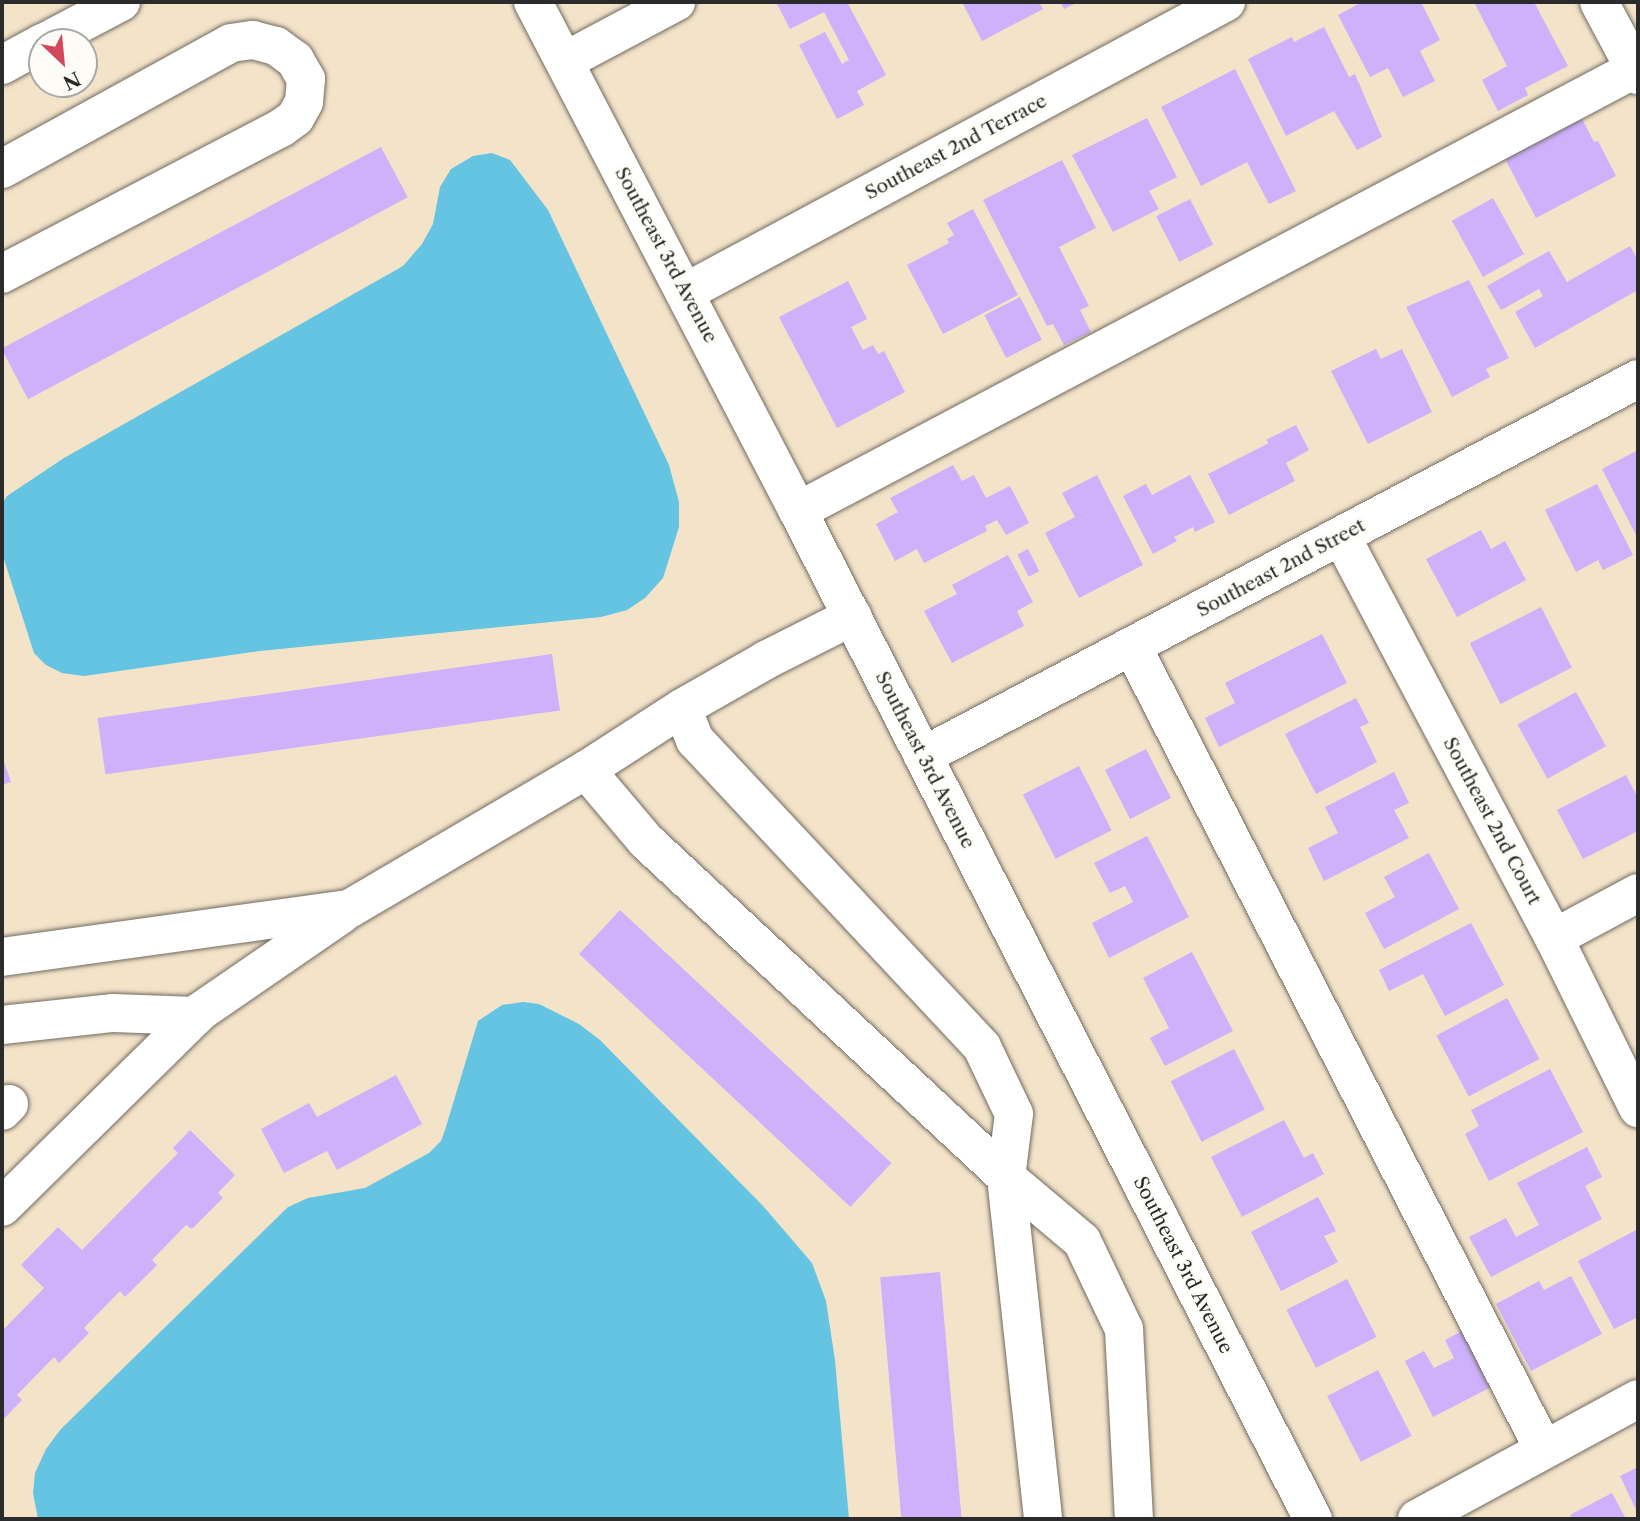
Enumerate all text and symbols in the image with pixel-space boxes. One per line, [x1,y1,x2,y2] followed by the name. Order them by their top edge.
[28,28,98,98] north arrow
[59,67,84,94] text: N
[861,89,1051,205] street label: Southeast 2nd Terrace
[610,163,722,347] street label: Southeast 3rd Avenue
[1193,514,1369,622] street label: Southeast 2nd Street
[870,667,980,853] street label: Southeast 3rd Avenue
[1438,733,1546,909] street label: Southeast 2nd Court
[1128,1172,1238,1358] street label: Southeast 3rd Avenue

